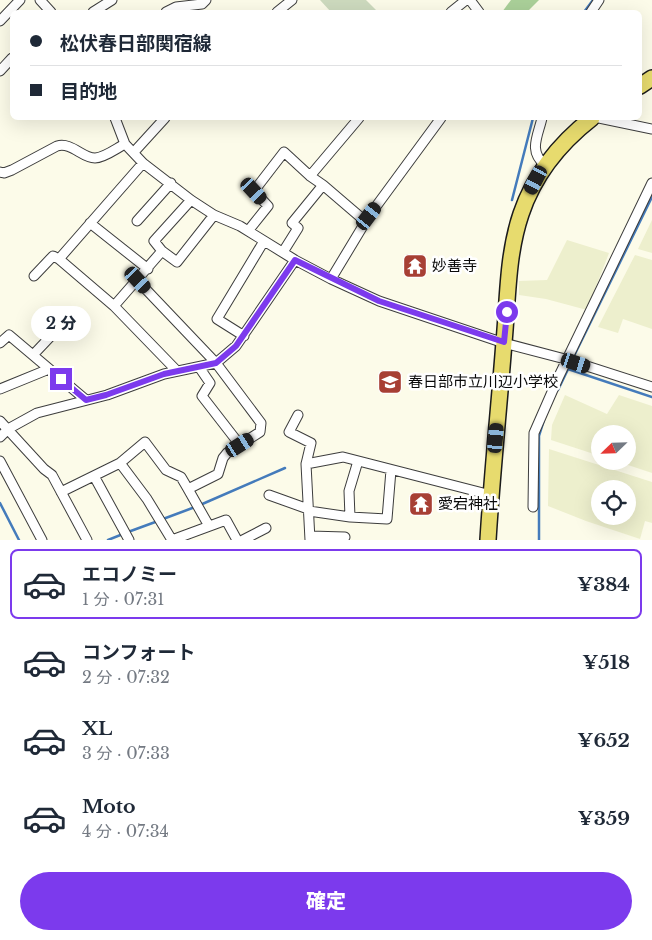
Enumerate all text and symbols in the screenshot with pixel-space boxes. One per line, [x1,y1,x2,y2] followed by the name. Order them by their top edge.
[60,32,212,55] text: 松伏春日部関宿線
[60,80,117,103] text: 目的地
[522,163,549,197] car
[238,175,269,207] car
[353,200,384,232] car
[402,253,428,279] temple icon: 妙善寺
[432,256,477,275] place label: 妙善寺
[122,264,153,296] car
[496,301,518,323] route start
[31,306,91,342] callout: 2 分
[46,313,76,333] text: 2 分
[559,351,592,375] car
[50,368,72,390] route end
[377,369,403,395] school or university icon: 春日部市立川辺小学校
[408,372,558,391] place label: 春日部市立川辺小学校
[487,422,504,454] car
[591,425,636,470] north arrow
[591,425,636,525] map controls
[223,431,256,459] car
[591,480,636,525] button: locate
[408,491,434,517] temple icon: 愛宕神社
[438,494,498,513] place label: 愛宕神社
[22,562,67,607] icon: car
[82,563,177,586] text: エコノミー
[577,573,630,596] text: ¥384
[82,589,164,609] text: 1 分 · 07:31
[22,640,67,685] icon: car
[82,641,195,664] text: コンフォート
[582,651,630,674] text: ¥518
[82,667,170,687] text: 2 分 · 07:32
[82,717,112,740] text: XL
[22,718,67,763] icon: car
[577,729,630,752] text: ¥652
[82,743,170,763] text: 3 分 · 07:33
[82,795,136,818] text: Moto
[22,796,67,841] icon: car
[578,807,630,830] text: ¥359
[82,821,169,841] text: 4 分 · 07:34
[20,872,632,930] button: 確定

